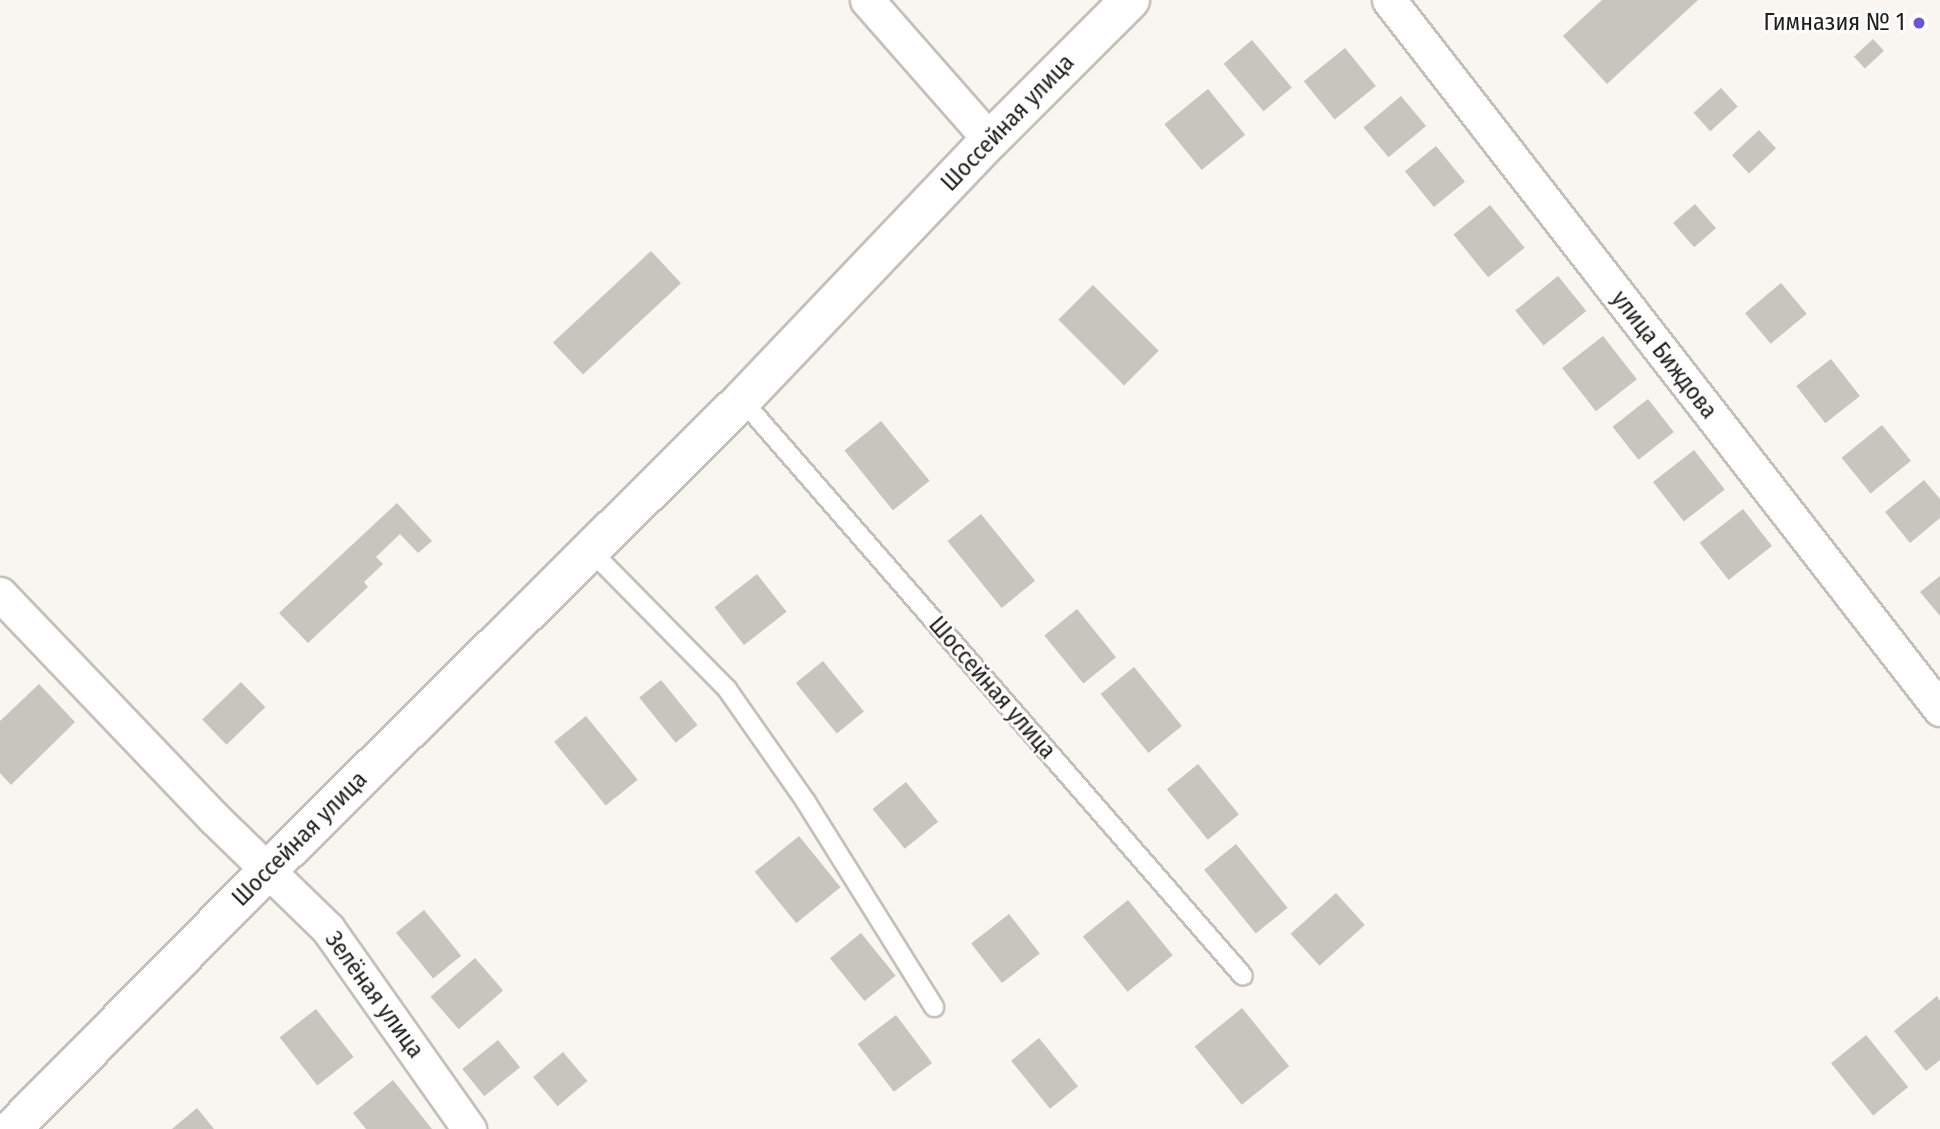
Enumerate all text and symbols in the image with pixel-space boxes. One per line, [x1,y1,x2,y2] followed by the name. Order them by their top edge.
[1764,9,1905,37] place label: Гимназия № 1
[1911,15,1927,31] marker: Гимназия № 1
[935,49,1081,197] street label: Шоссейная улица
[1605,285,1723,425] street label: улица Биждова
[922,611,1062,765] street label: Шоссейная улица
[227,766,373,912] street label: Шоссейная улица
[318,926,430,1064] street label: Зелёная улица

